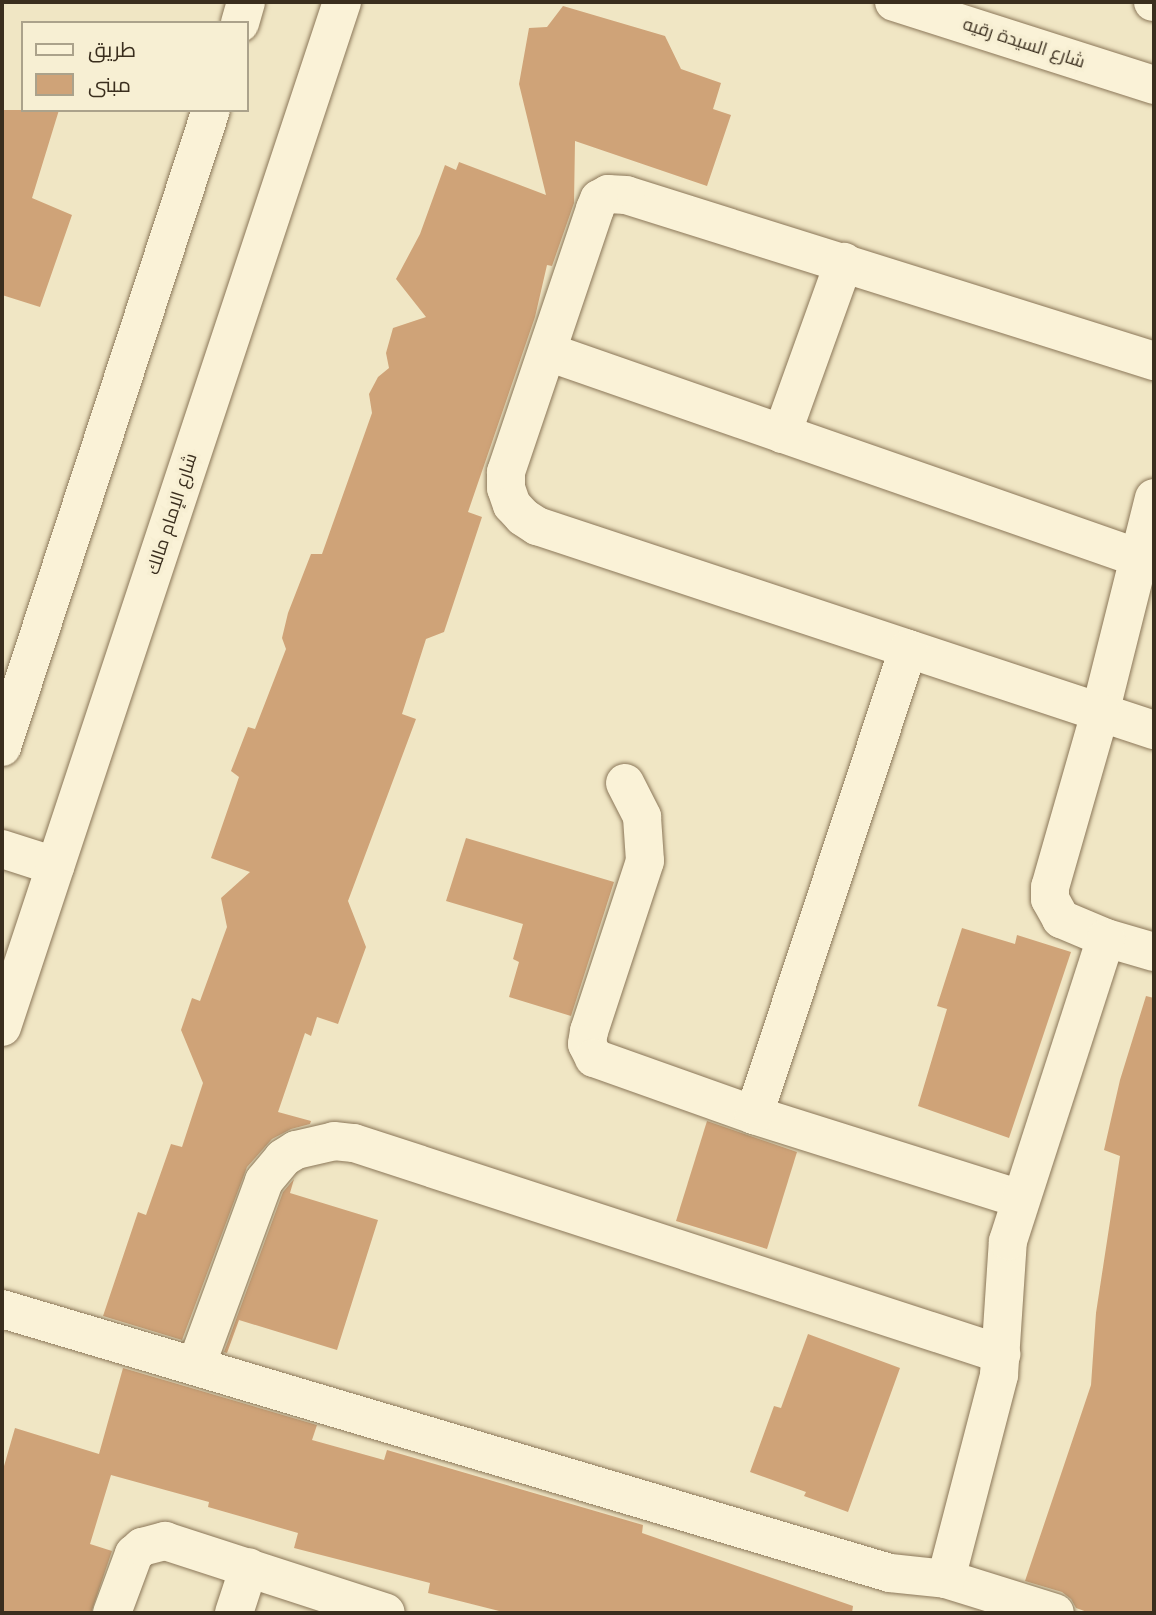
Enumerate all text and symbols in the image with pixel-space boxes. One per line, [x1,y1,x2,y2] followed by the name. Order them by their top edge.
[960,13,1088,73] street label: شارع السيدة رقيه
[21,21,248,112] legend
[88,37,136,63] text: طريق
[88,72,131,98] text: مبنى
[142,451,202,577] street label: شارع الإمام مالك

